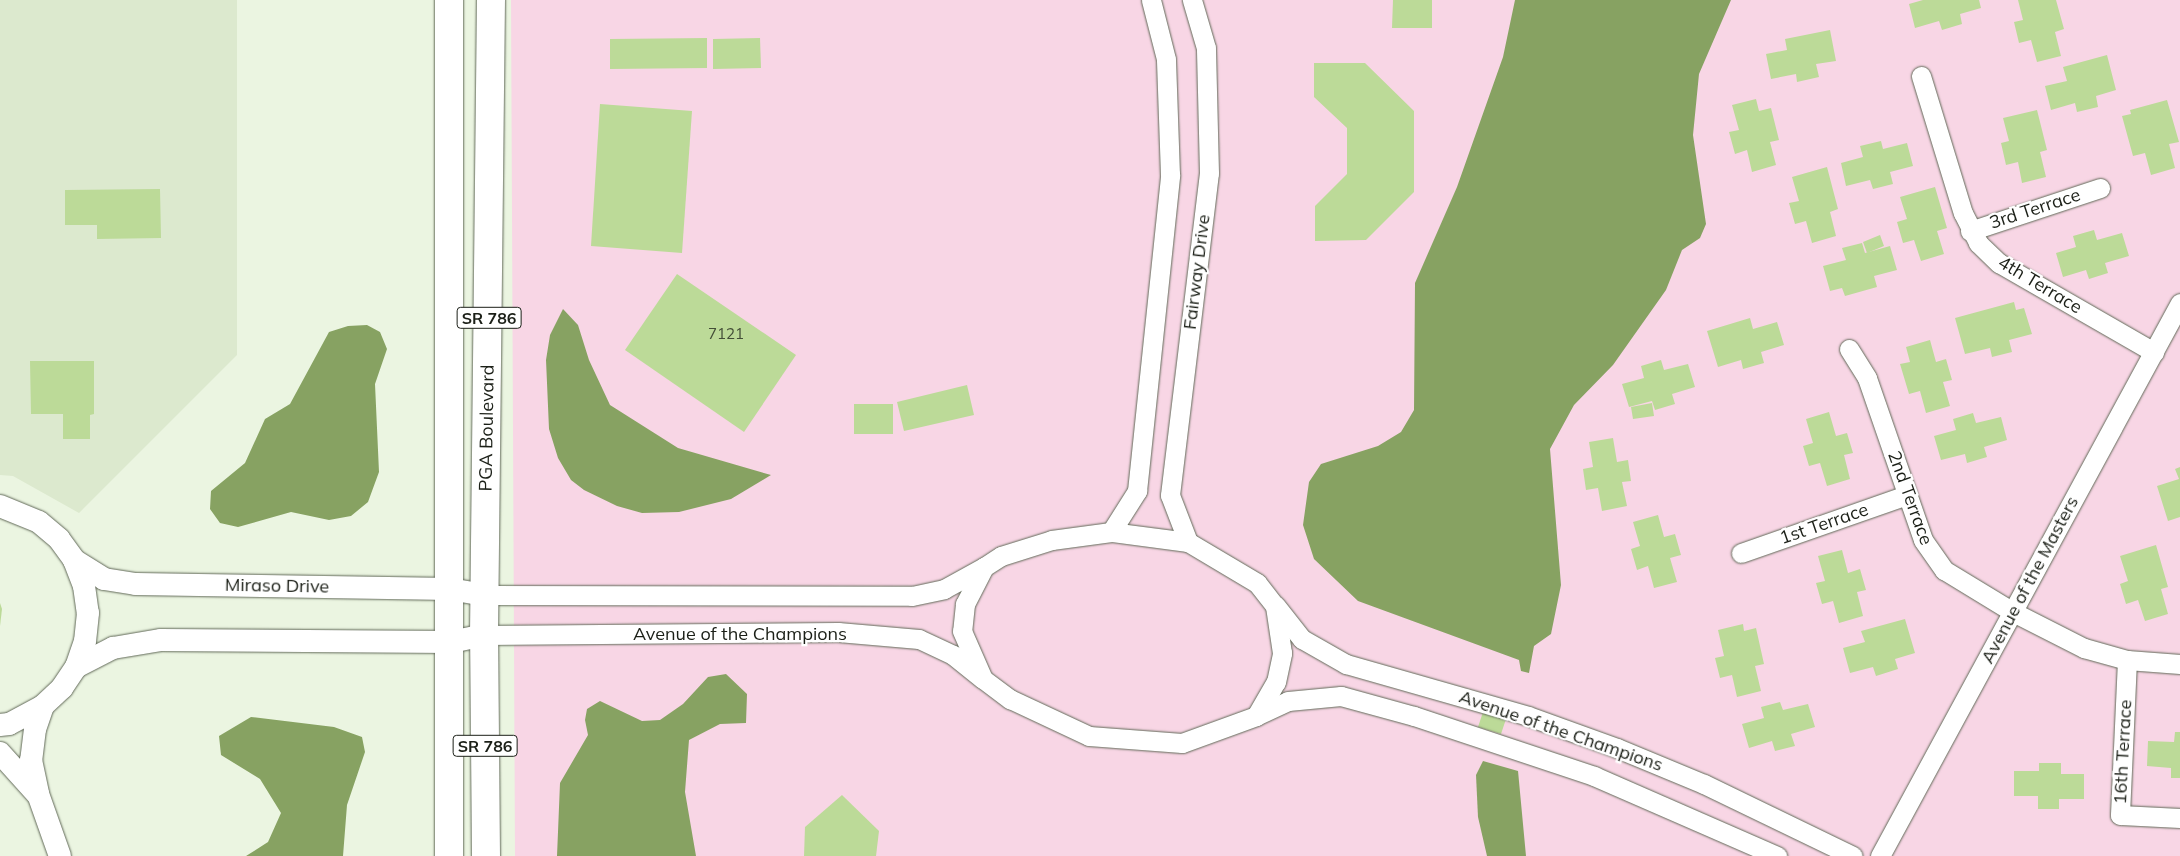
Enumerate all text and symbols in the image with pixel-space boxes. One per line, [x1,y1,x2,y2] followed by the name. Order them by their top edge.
[1987,184,2083,234] street label: 3rd Terrace
[1179,213,1215,331] street label: Fairway Drive
[1994,252,2086,318] street label: 4th Terrace
[456,304,522,332] road number: SR 786
[708,325,744,343] house number: 7121
[475,364,499,492] street label: PGA Boulevard
[1883,448,1937,548] street label: 2nd Terrace
[1977,493,2083,667] street label: Avenue of the Masters
[1777,499,1871,549] street label: 1st Terrace
[225,574,329,598] street label: Miraso Drive
[633,623,847,645] street label: Avenue of the Champions
[1456,686,1666,776] street label: Avenue of the Champions
[2109,699,2137,805] street label: 16th Terrace
[452,732,518,759] road number: SR 786

